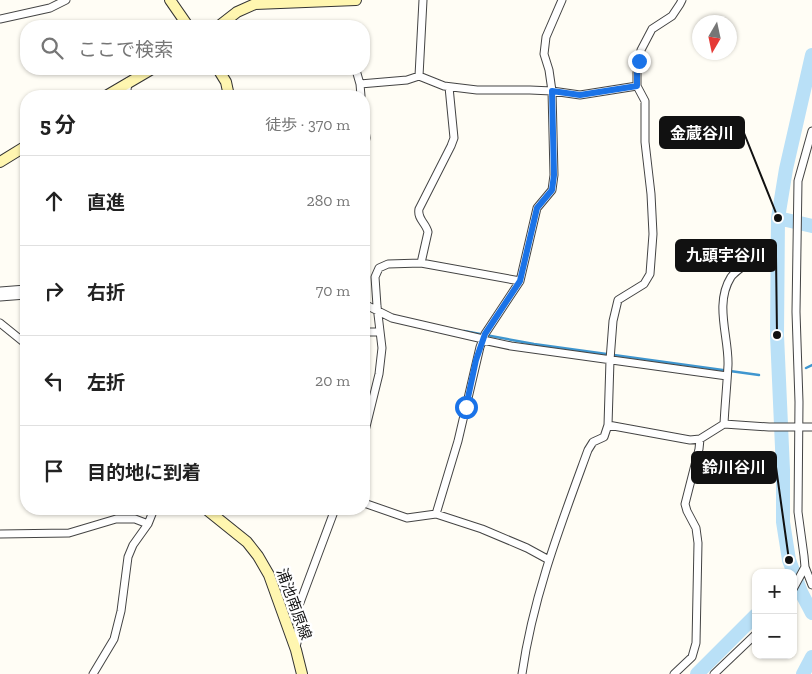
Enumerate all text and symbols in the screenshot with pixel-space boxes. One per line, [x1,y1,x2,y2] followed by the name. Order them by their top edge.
[692,15,737,60] north arrow
[20,20,370,75] search box
[38,34,66,62] icon: search
[78,38,173,61] text: ここで検索
[628,50,651,73] route end
[40,112,76,137] text: 5 分
[265,115,350,134] text: 徒歩 · 370 m
[660,117,744,148] callout: 金蔵谷川
[670,124,734,143] text: 金蔵谷川
[40,187,68,215] icon: ahead
[87,191,125,214] text: 直進
[306,191,350,210] text: 280 m
[676,240,776,271] callout: 九頭宇谷川
[686,246,766,265] text: 九頭宇谷川
[40,277,68,305] icon: right
[87,281,125,304] text: 右折
[316,281,350,300] text: 70 m
[40,367,68,395] icon: left
[87,371,125,394] text: 左折
[315,371,350,390] text: 20 m
[455,396,478,419] route start
[692,452,776,483] callout: 鈴川谷川
[40,457,68,485] icon: arrive
[702,458,766,477] text: 鈴川谷川
[87,461,201,484] text: 目的地に到着
[273,566,315,642] street label: 浦池南原線
[752,569,797,659] map controls
[752,569,797,614] button: +
[752,614,797,659] button: −

